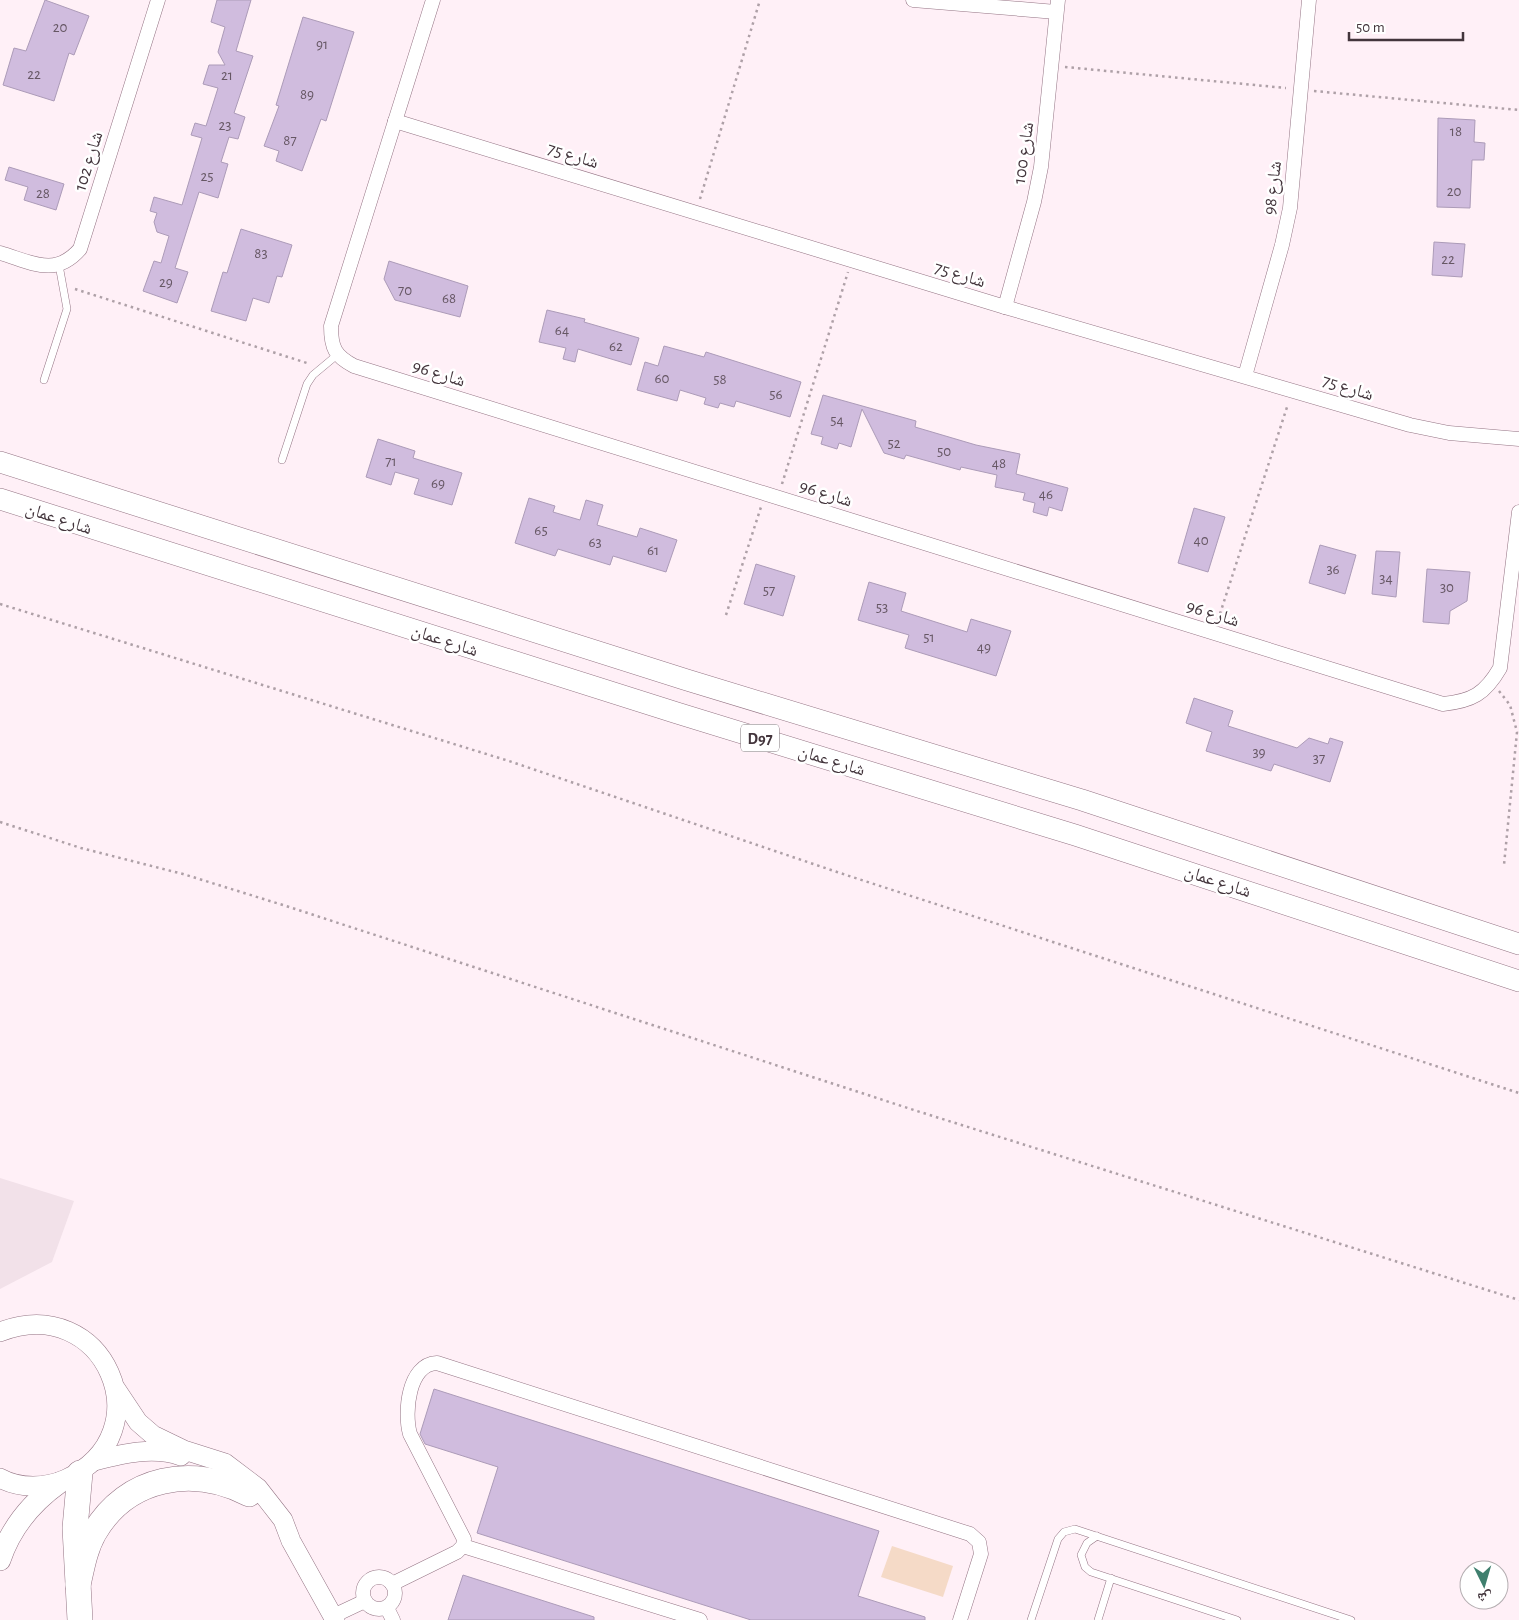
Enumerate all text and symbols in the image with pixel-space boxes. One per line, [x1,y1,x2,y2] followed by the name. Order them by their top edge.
[1349,10,1463,42] scale bar
[53,20,67,35] house number: 20
[1356,20,1385,35] text: 50 m
[316,37,328,52] house number: 91
[27,67,41,82] house number: 22
[221,68,233,83] house number: 21
[300,87,314,102] house number: 89
[218,118,232,133] house number: 23
[1011,121,1038,185] street label: شارع 100
[1450,124,1462,139] house number: 18
[71,129,107,193] street label: شارع 102
[283,133,297,148] house number: 87
[545,140,600,173] street label: شارع 75
[1261,160,1286,216] street label: شارع 98
[200,169,214,184] house number: 25
[1447,184,1461,199] house number: 20
[36,186,50,201] house number: 28
[254,246,268,261] house number: 83
[1441,252,1455,267] house number: 22
[932,259,987,292] street label: شارع 75
[159,275,173,290] house number: 29
[398,283,412,298] house number: 70
[442,291,456,306] house number: 68
[555,323,569,338] house number: 64
[609,339,623,354] house number: 62
[410,357,467,391] street label: شارع 96
[655,371,670,386] house number: 60
[713,372,727,387] house number: 58
[1320,372,1375,405] street label: شارع 75
[769,387,783,402] house number: 56
[830,413,844,428] house number: 54
[887,436,901,451] house number: 52
[937,444,951,459] house number: 50
[385,454,397,469] house number: 71
[992,456,1006,471] house number: 48
[431,476,445,491] house number: 69
[797,477,854,511] street label: شارع 96
[1039,487,1053,502] house number: 46
[23,500,94,539] street label: شارع عمان
[534,523,548,538] house number: 65
[1193,533,1209,548] house number: 40
[588,535,602,550] house number: 63
[647,543,659,558] house number: 61
[1326,562,1340,577] house number: 36
[1379,571,1393,586] house number: 34
[1440,580,1454,595] house number: 30
[763,583,775,598] house number: 57
[1184,597,1241,631] street label: شارع 96
[876,600,888,615] house number: 53
[409,622,480,661] street label: شارع عمان
[923,630,935,645] house number: 51
[977,640,991,655] house number: 49
[741,724,779,751] road number: D97
[796,742,867,781] street label: شارع عمان
[1252,745,1266,760] house number: 39
[1313,751,1325,766] house number: 37
[1182,863,1253,902] street label: شارع عمان
[1459,1560,1509,1610] north arrow
[1477,1588,1493,1605] text: ش

